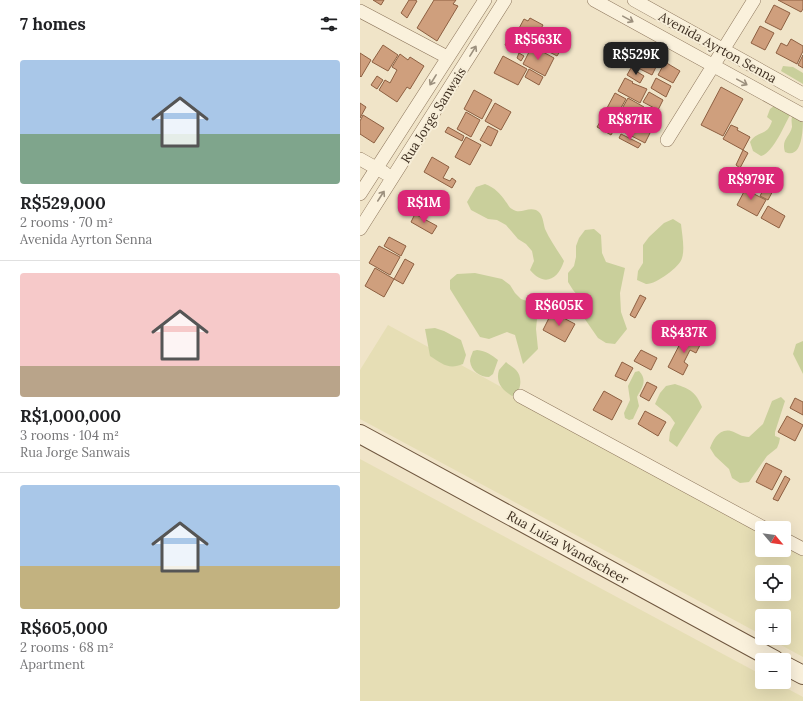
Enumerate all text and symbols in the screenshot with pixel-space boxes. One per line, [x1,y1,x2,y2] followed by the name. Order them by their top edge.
[655,7,780,87] street label: Avenida Ayrton Senna
[20,13,86,35] text: 7 homes
[318,13,340,35] icon: filters
[622,15,634,23] one-way arrow
[505,27,571,61] pin: R$563K
[514,31,562,48] text: R$563K
[603,42,669,76] pin: R$529K
[469,46,477,57] one-way arrow
[612,46,660,63] text: R$529K
[397,64,470,166] street label: Rua Jorge Sanwais
[429,74,437,85] one-way arrow
[736,78,748,86] one-way arrow
[144,86,216,158] icon: home
[597,107,663,141] pin: R$871K
[608,111,652,128] text: R$871K
[718,167,784,201] pin: R$979K
[728,171,774,188] text: R$979K
[400,190,448,224] pin: R$1M
[377,191,385,202] one-way arrow
[20,192,106,214] text: R$529,000
[407,194,441,211] text: R$1M
[20,214,113,231] text: 2 rooms · 70 m²
[20,231,152,248] text: Avenida Ayrton Senna
[526,293,592,327] pin: R$605K
[535,297,583,314] text: R$605K
[144,299,216,371] icon: home
[651,320,717,354] pin: R$437K
[661,324,707,341] text: R$437K
[20,405,121,427] text: R$1,000,000
[20,427,119,444] text: 3 rooms · 104 m²
[20,444,130,461] text: Rua Jorge Sanwais
[504,507,632,588] street label: Rua Luiza Wandscheer
[144,511,216,583] icon: home
[755,521,791,557] north arrow
[755,521,791,689] map controls
[755,565,791,601] button: locate
[755,609,791,645] button: +
[20,617,108,639] text: R$605,000
[20,639,114,656] text: 2 rooms · 68 m²
[755,653,791,689] button: −
[20,656,85,673] text: Apartment

